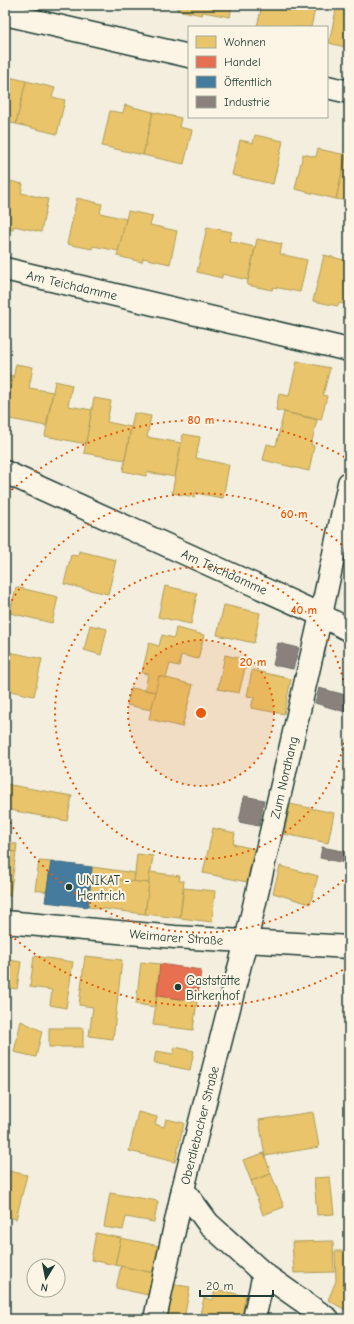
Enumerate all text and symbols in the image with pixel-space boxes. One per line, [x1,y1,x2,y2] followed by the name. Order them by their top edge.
[188,26,328,118] legend
[224,35,266,49] text: Wohnen
[224,55,261,69] text: Handel
[224,75,272,89] text: Öffentlich
[224,95,270,109] text: Industrie
[25,267,120,303] street label: Am Teichdamme
[188,413,214,427] text: 80 m
[281,507,307,521] text: 60 m
[179,545,270,598] street label: Am Teichdamme
[291,603,317,617] text: 40 m
[240,655,266,669] text: 20 m
[194,706,208,720] centre of rings
[267,735,300,820] street label: Zum Nordhang
[77,873,130,903] place label: UNIKAT - Hentrich
[64,882,74,892] marker: UNIKAT - Hentrich
[129,926,224,947] street label: Weimarer Straße
[186,973,241,1003] place label: Gaststätte Birkenhof
[173,982,183,992] marker: Gaststätte Birkenhof
[177,1064,222,1186] street label: Oberdiebacher Straße
[26,1258,66,1298] north arrow
[200,1272,273,1298] scale bar
[206,1279,234,1293] text: 20 m
[40,1280,49,1294] text: N

